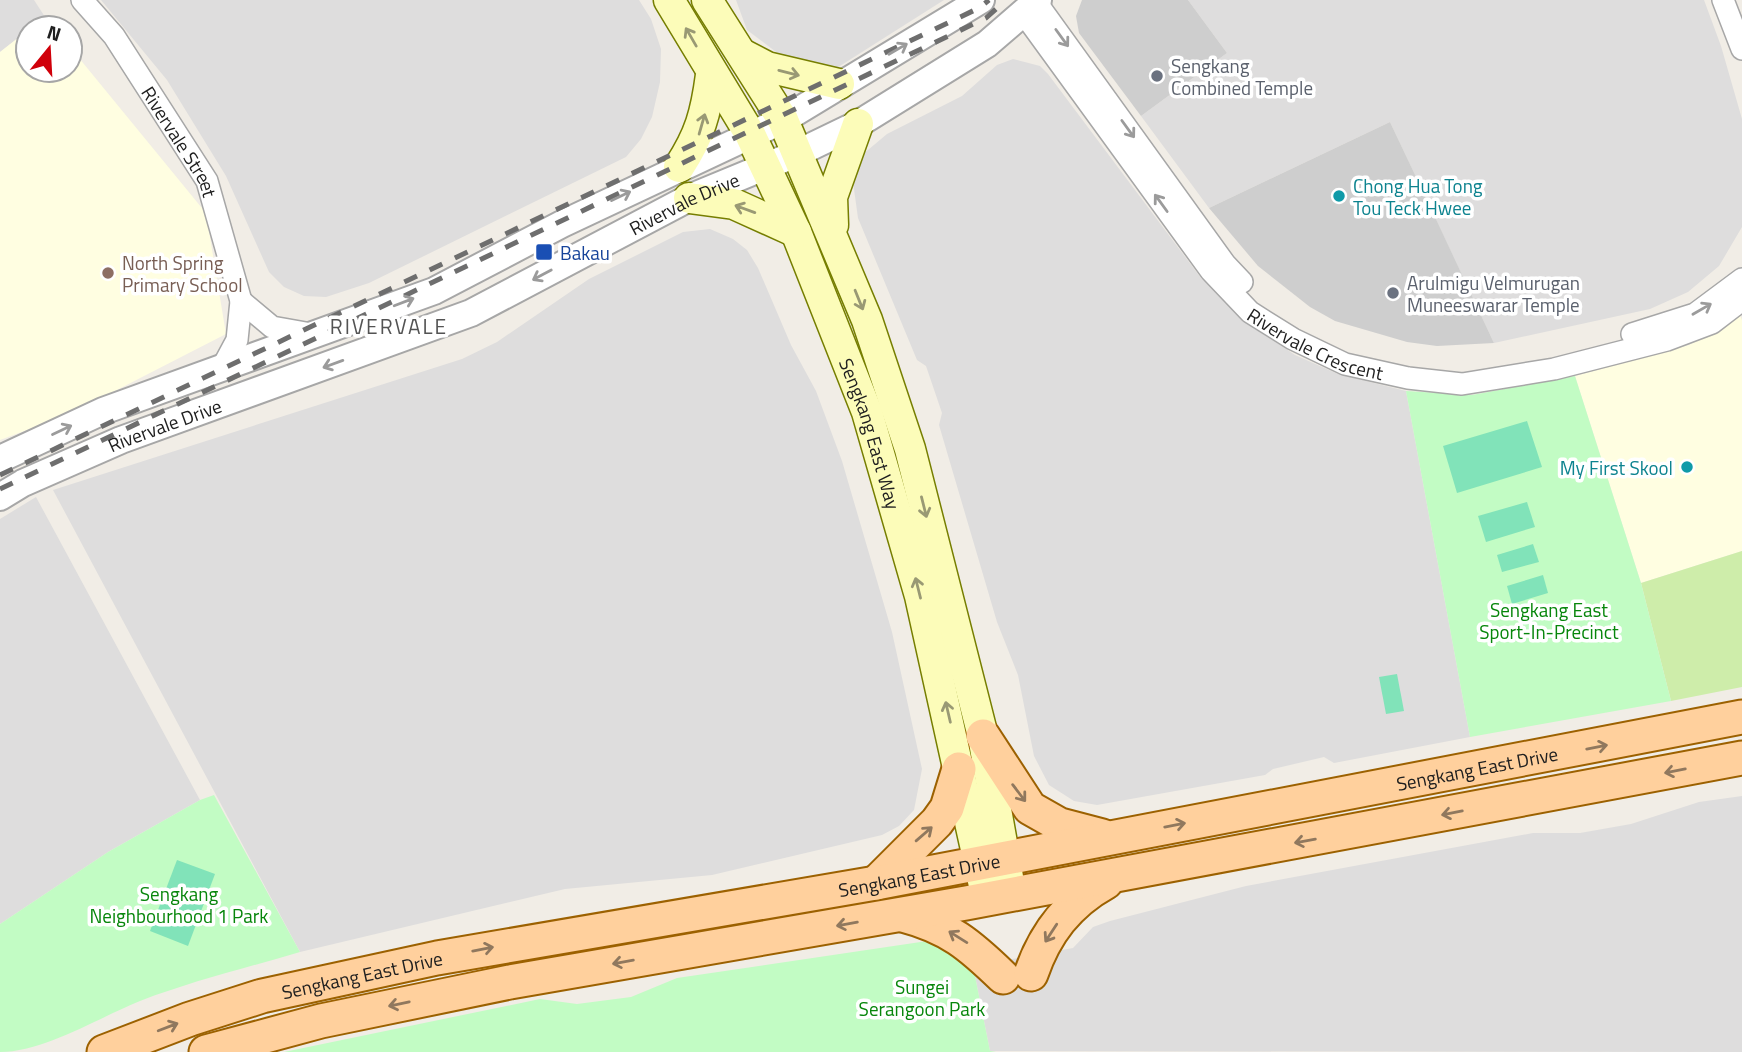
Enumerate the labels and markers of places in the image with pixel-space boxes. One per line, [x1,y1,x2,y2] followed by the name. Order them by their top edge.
[1171,51,1313,102] place label: Sengkang Combined Temple
[1149,68,1165,84] marker: Sengkang Combined Temple
[1353,171,1483,222] place label: Chong Hua Tong Tou Teck Hwee
[1331,188,1347,204] marker: Chong Hua Tong Tou Teck Hwee
[560,238,610,267] place label: Bakau
[534,242,554,262] marker: Bakau
[122,248,243,299] place label: North Spring Primary School
[100,265,116,281] marker: North Spring Primary School
[1407,268,1580,319] place label: Arulmigu Velmurugan Muneeswarar Temple
[1385,285,1401,301] marker: Arulmigu Velmurugan Muneeswarar Temple
[1560,453,1673,482] place label: My First Skool
[1679,459,1695,475] marker: My First Skool

